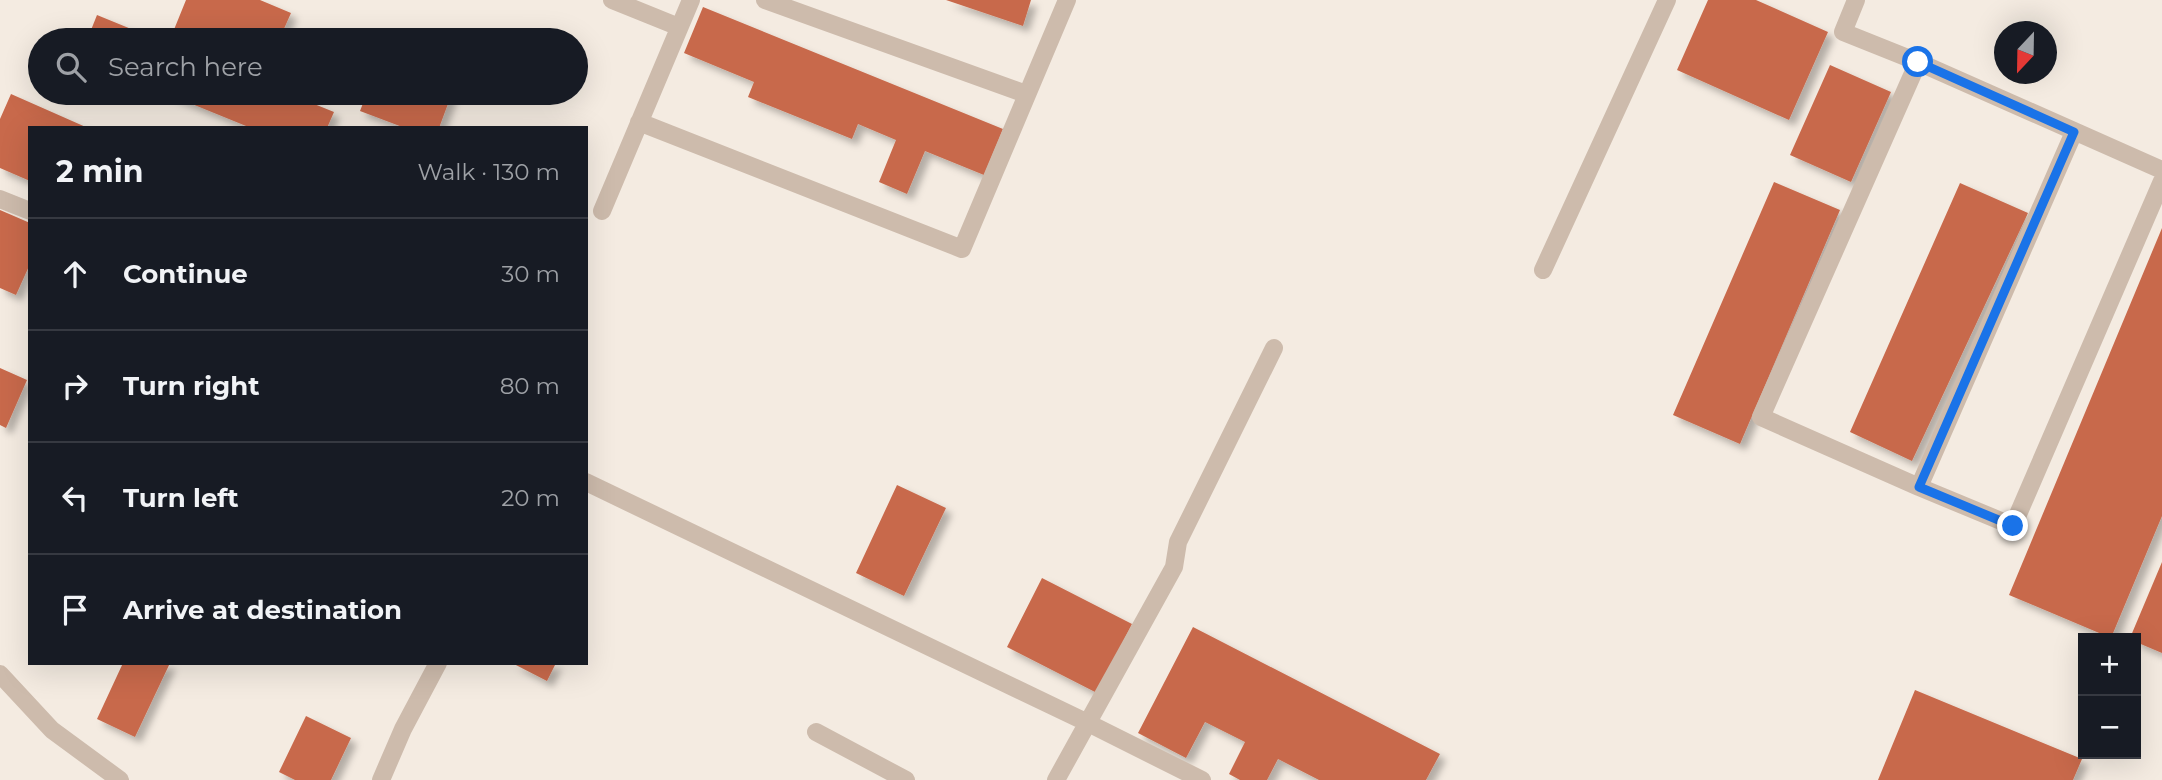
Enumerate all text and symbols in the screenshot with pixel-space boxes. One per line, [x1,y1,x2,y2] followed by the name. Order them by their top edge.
[1994,21,2057,84] north arrow
[28,28,588,105] search box
[1902,46,1933,77] route start
[52,48,90,86] icon: search
[108,51,263,83] text: Search here
[56,153,143,190] text: 2 min
[417,158,560,186] text: Walk · 130 m
[56,255,94,293] icon: ahead
[123,258,248,290] text: Continue
[501,260,560,288] text: 30 m
[56,367,94,405] icon: right
[123,370,259,402] text: Turn right
[500,372,560,400] text: 80 m
[56,479,94,517] icon: left
[123,482,239,514] text: Turn left
[501,484,560,512] text: 20 m
[1997,510,2028,541] route end
[56,591,94,629] icon: arrive
[123,594,402,626] text: Arrive at destination
[2078,633,2141,759] map controls
[2078,633,2141,696] button: +
[2078,696,2141,759] button: −

